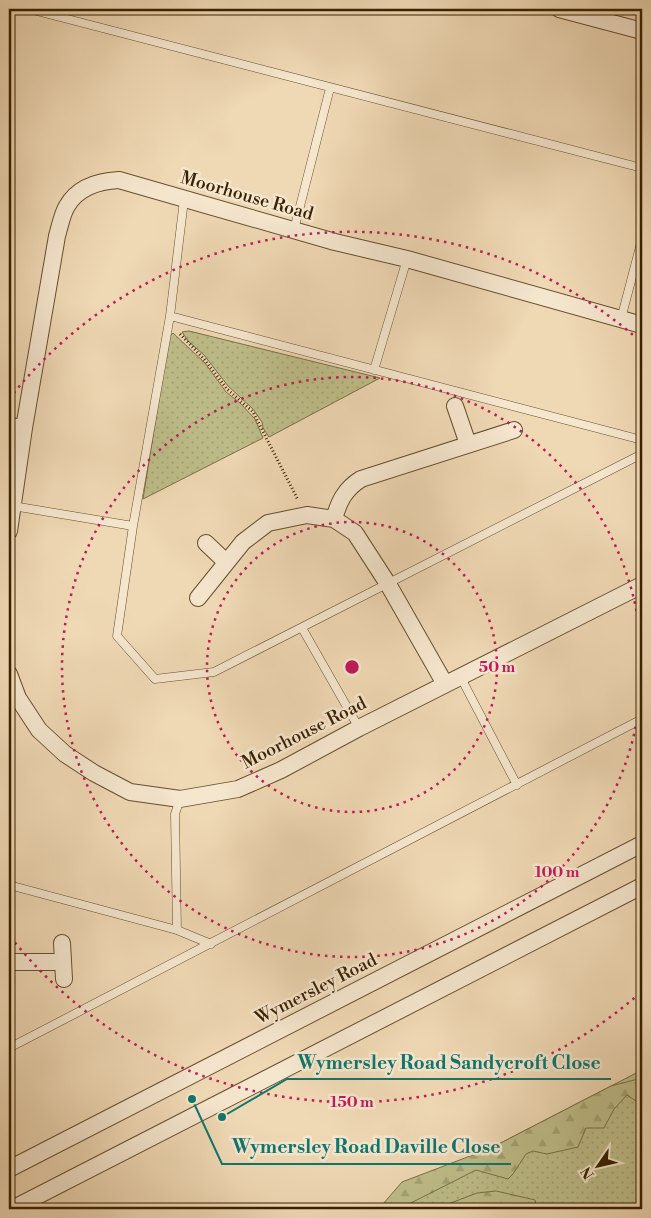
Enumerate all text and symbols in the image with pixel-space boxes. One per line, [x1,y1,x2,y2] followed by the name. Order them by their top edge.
[178,166,317,226] street label: Moorhouse Road
[343,658,361,676] centre of rings
[479,658,515,677] text: 50 m
[238,691,371,774] street label: Moorhouse Road
[535,863,580,882] text: 100 m
[250,948,382,1030] street label: Wymersley Road
[287,1045,611,1079] callout: Wymersley Road Sandycroft Close
[296,1051,601,1075] text: Wymersley Road Sandycroft Close
[330,1093,374,1112] text: 150 m
[222,1130,511,1164] callout: Wymersley Road Daville Close
[231,1135,500,1159] text: Wymersley Road Daville Close
[574,1140,624,1190] north arrow
[577,1163,599,1182] text: N

